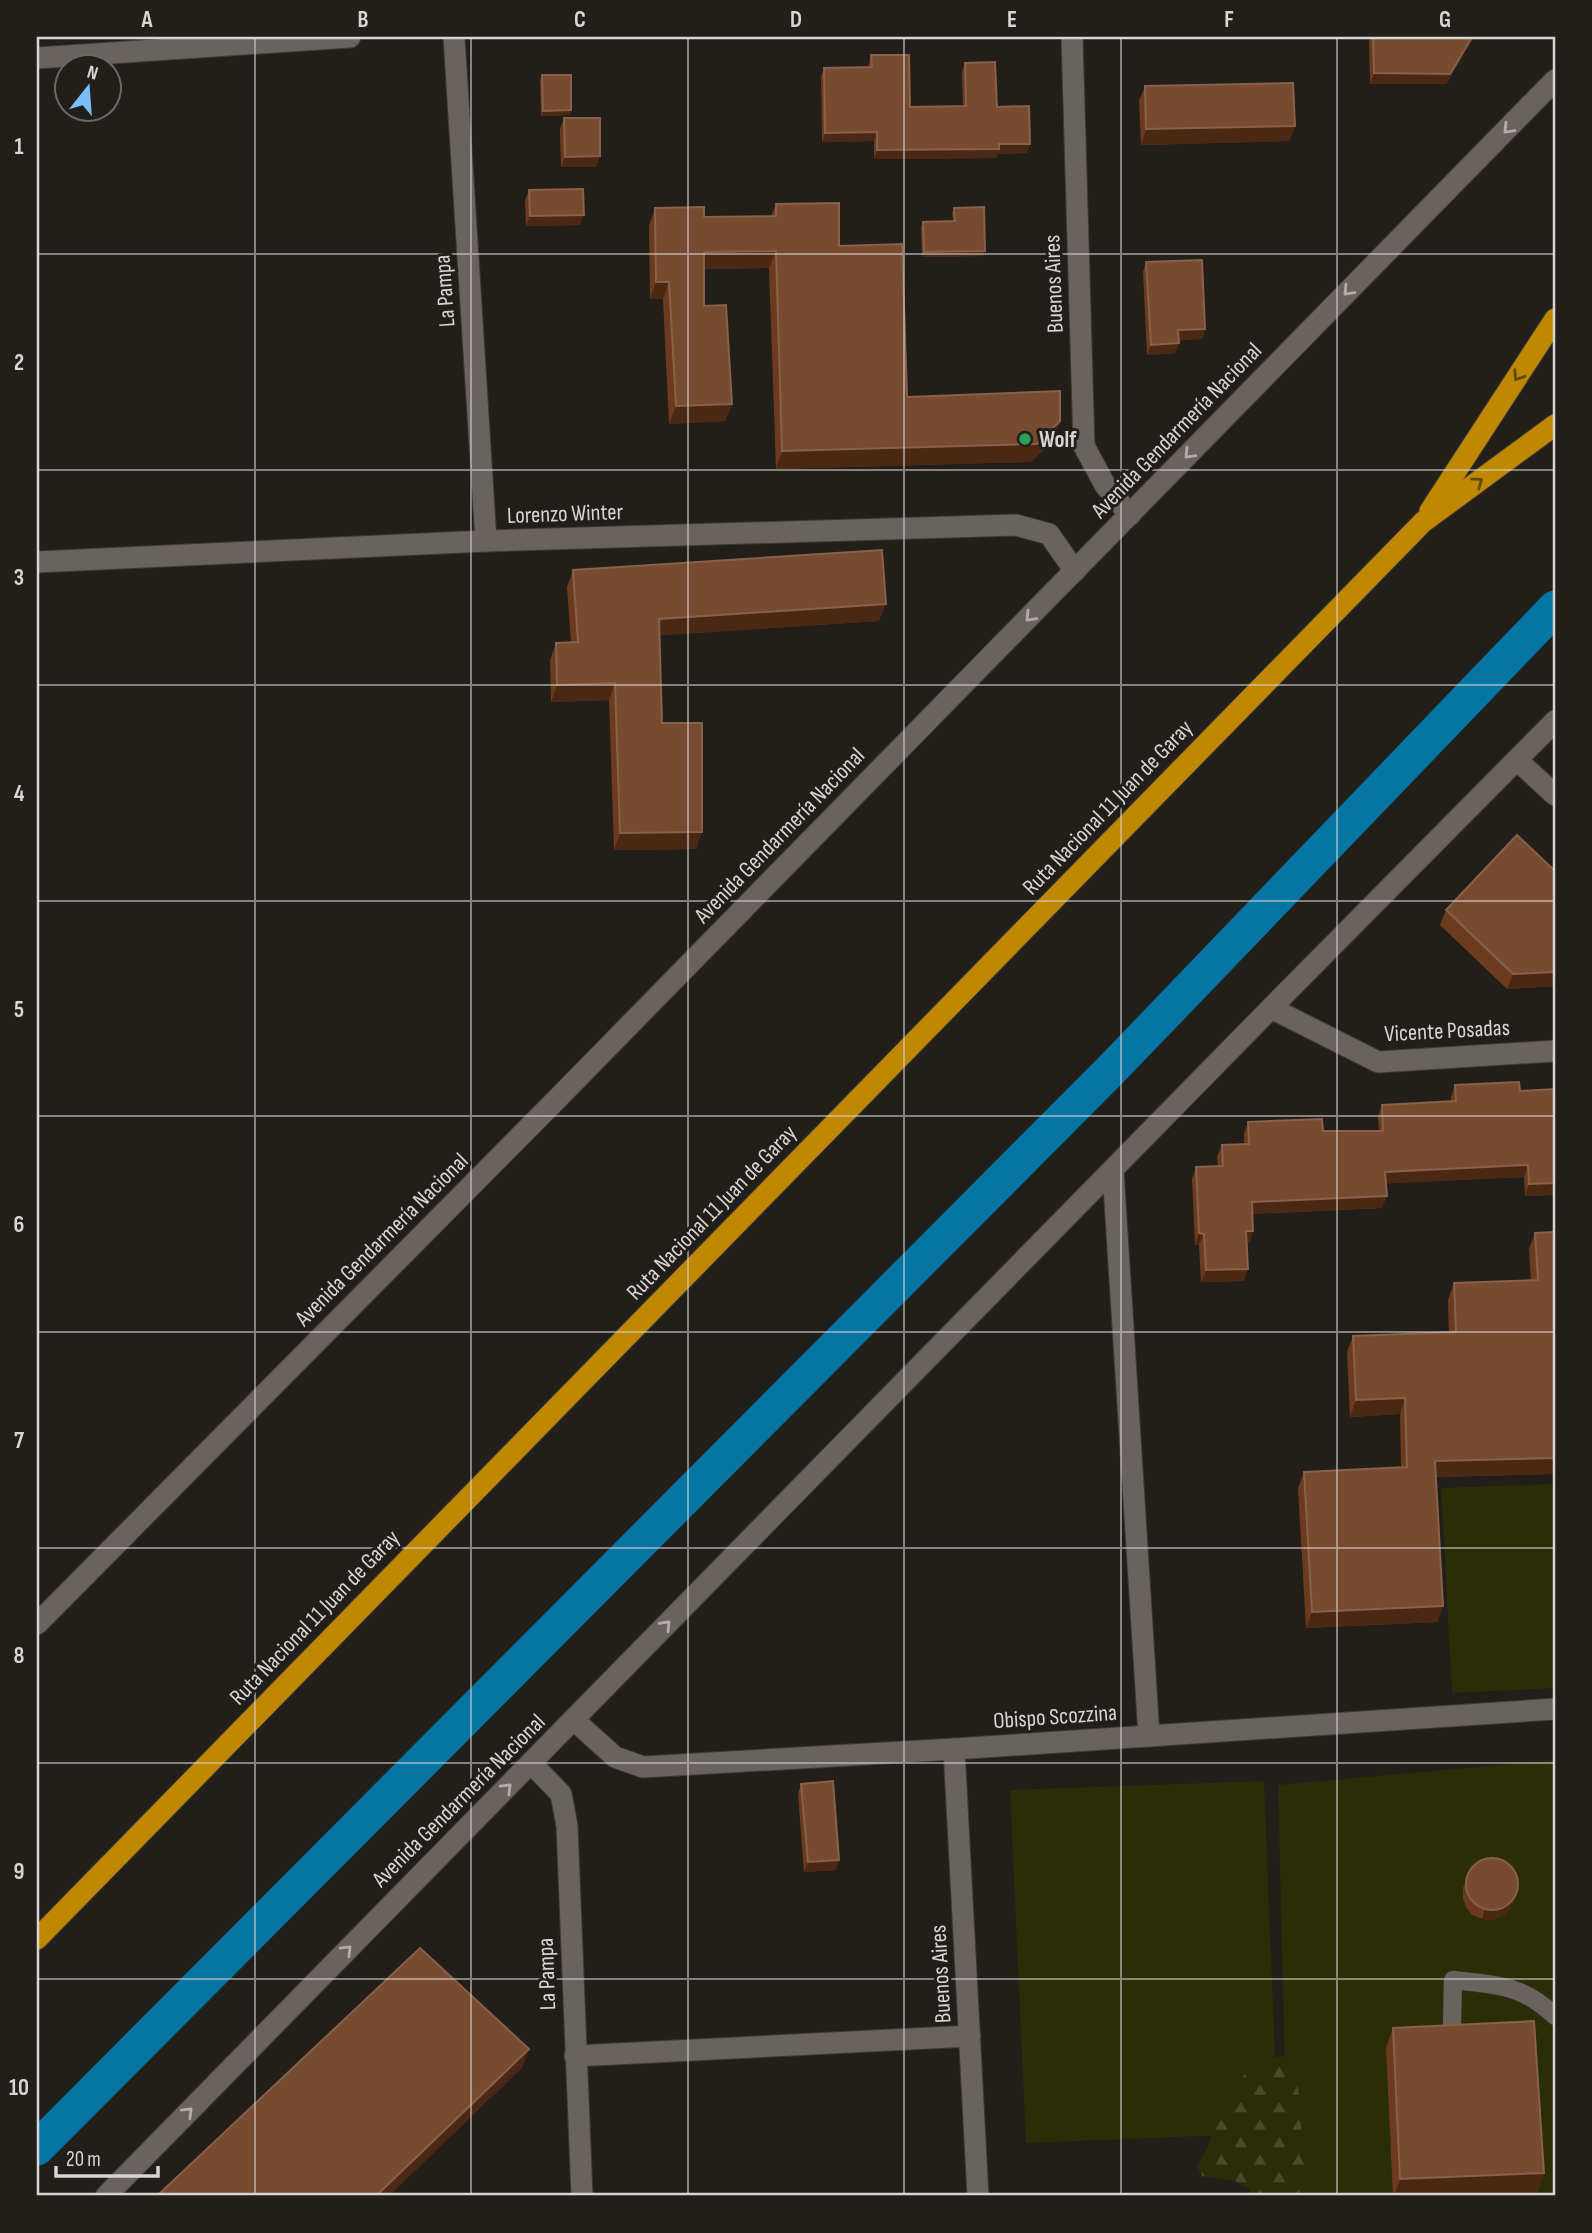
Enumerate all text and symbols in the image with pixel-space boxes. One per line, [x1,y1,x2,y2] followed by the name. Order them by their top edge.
[141,6,154,34] text: A
[358,6,369,34] text: B
[574,6,586,34] text: C
[790,6,802,34] text: D
[1007,6,1017,34] text: E
[1224,6,1234,34] text: F
[1439,6,1451,34] text: G
[52,52,122,122] north arrow
[84,61,101,86] text: N
[1503,120,1516,133] one-way arrow
[14,133,24,161] text: 1
[1038,234,1070,334] street label: Buenos Aires
[429,254,461,328] street label: La Pampa
[1344,283,1357,296] one-way arrow
[1085,337,1268,525] street label: Avenida Gendarmería Nacional
[14,349,24,377] text: 2
[1513,369,1526,382] one-way arrow
[1039,426,1077,454] place label: Wolf
[1017,431,1033,447] marker: Wolf
[1185,446,1198,459] one-way arrow
[1470,477,1482,490] one-way arrow
[506,498,624,530] street label: Lorenzo Winter
[14,564,24,592] text: 3
[1026,608,1039,621] one-way arrow
[1017,714,1199,901] street label: Ruta Nacional 11 Juan de Garay
[688,742,871,930] street label: Avenida Gendarmería Nacional
[14,780,25,808] text: 4
[14,996,24,1024] text: 5
[1384,1014,1511,1048] street label: Vicente Posadas
[621,1119,803,1306] street label: Ruta Nacional 11 Juan de Garay
[289,1147,474,1333] street label: Avenida Gendarmería Nacional
[14,1211,24,1239] text: 6
[14,1427,24,1455] text: 7
[224,1524,406,1711] street label: Ruta Nacional 11 Juan de Garay
[658,1620,671,1633] one-way arrow
[14,1642,25,1670] text: 8
[992,1699,1118,1735] street label: Obispo Scozzina
[366,1708,551,1894] street label: Avenida Gendarmería Nacional
[499,1784,511,1796] one-way arrow
[14,1858,24,1886] text: 9
[924,1924,958,2024] street label: Buenos Aires
[532,1937,562,2011] street label: La Pampa
[339,1945,352,1958] one-way arrow
[9,2074,29,2102] text: 10
[179,2107,192,2120] one-way arrow
[56,2135,158,2179] scale bar
[66,2147,101,2172] text: 20 m

